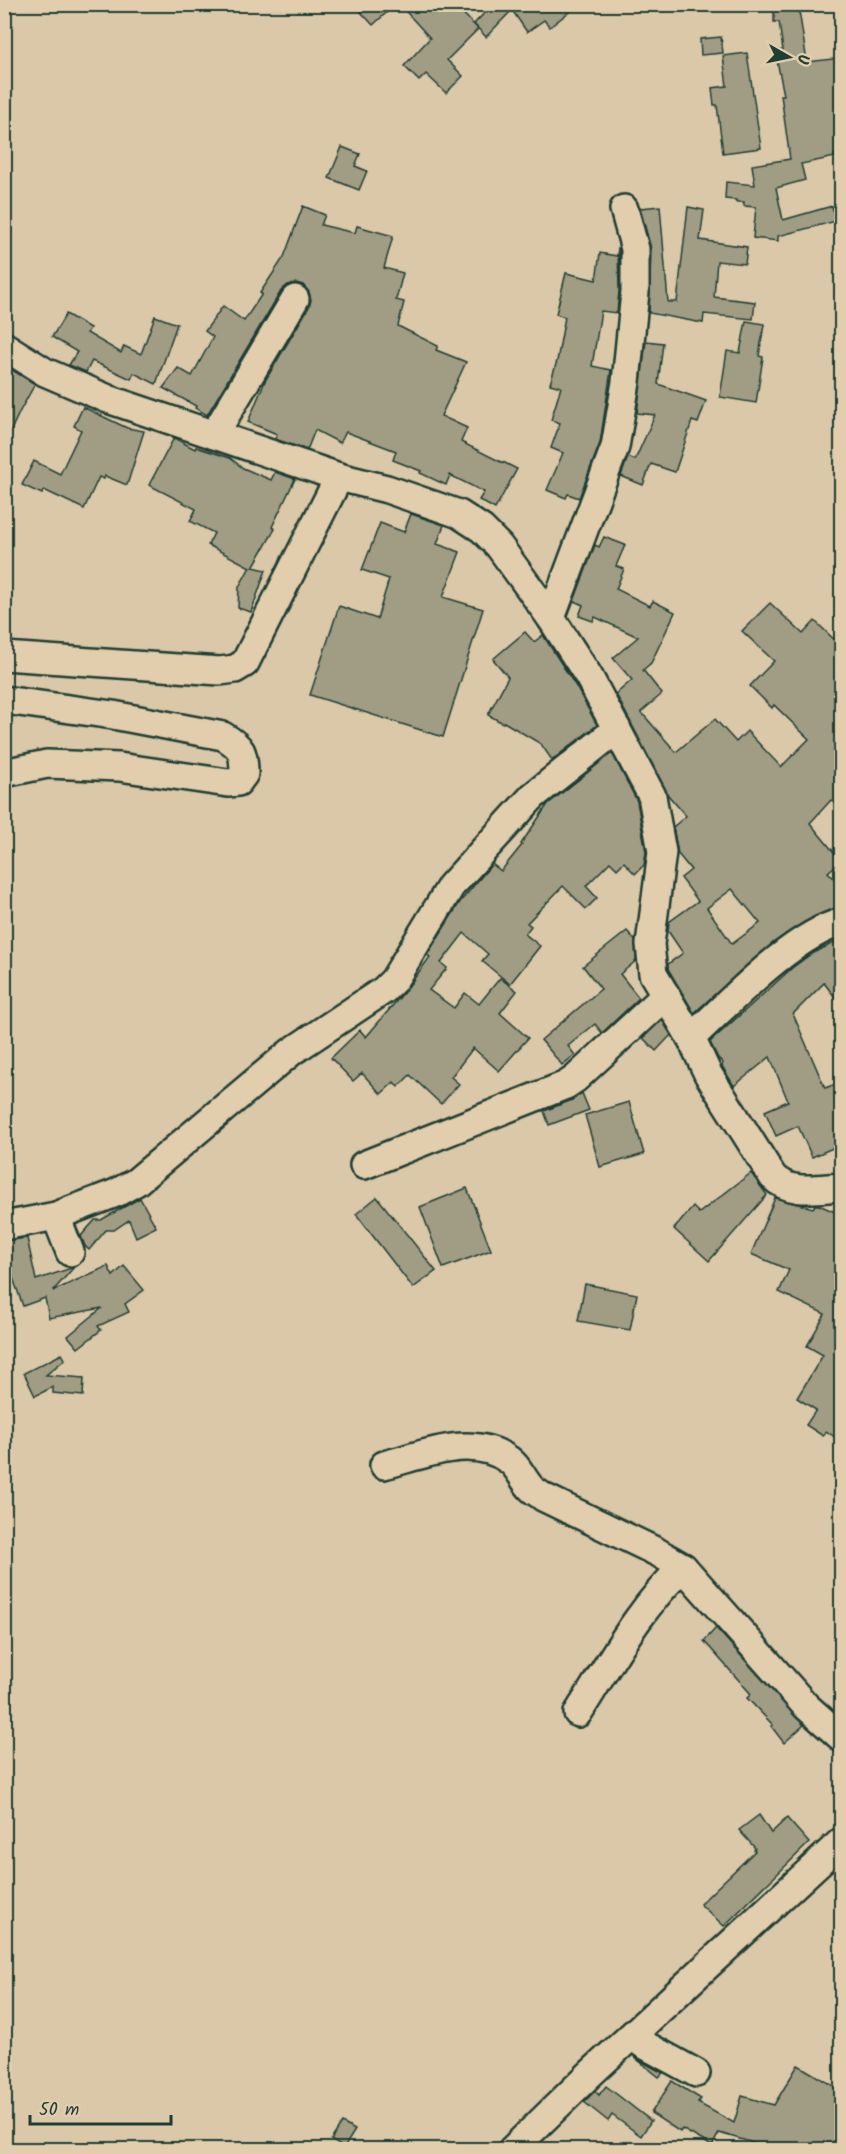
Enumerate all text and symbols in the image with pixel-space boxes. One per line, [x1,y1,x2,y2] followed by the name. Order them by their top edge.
[759,27,819,87] north arrow
[789,52,815,66] text: U
[30,2088,171,2126] scale bar
[39,2096,79,2125] text: 50 m

